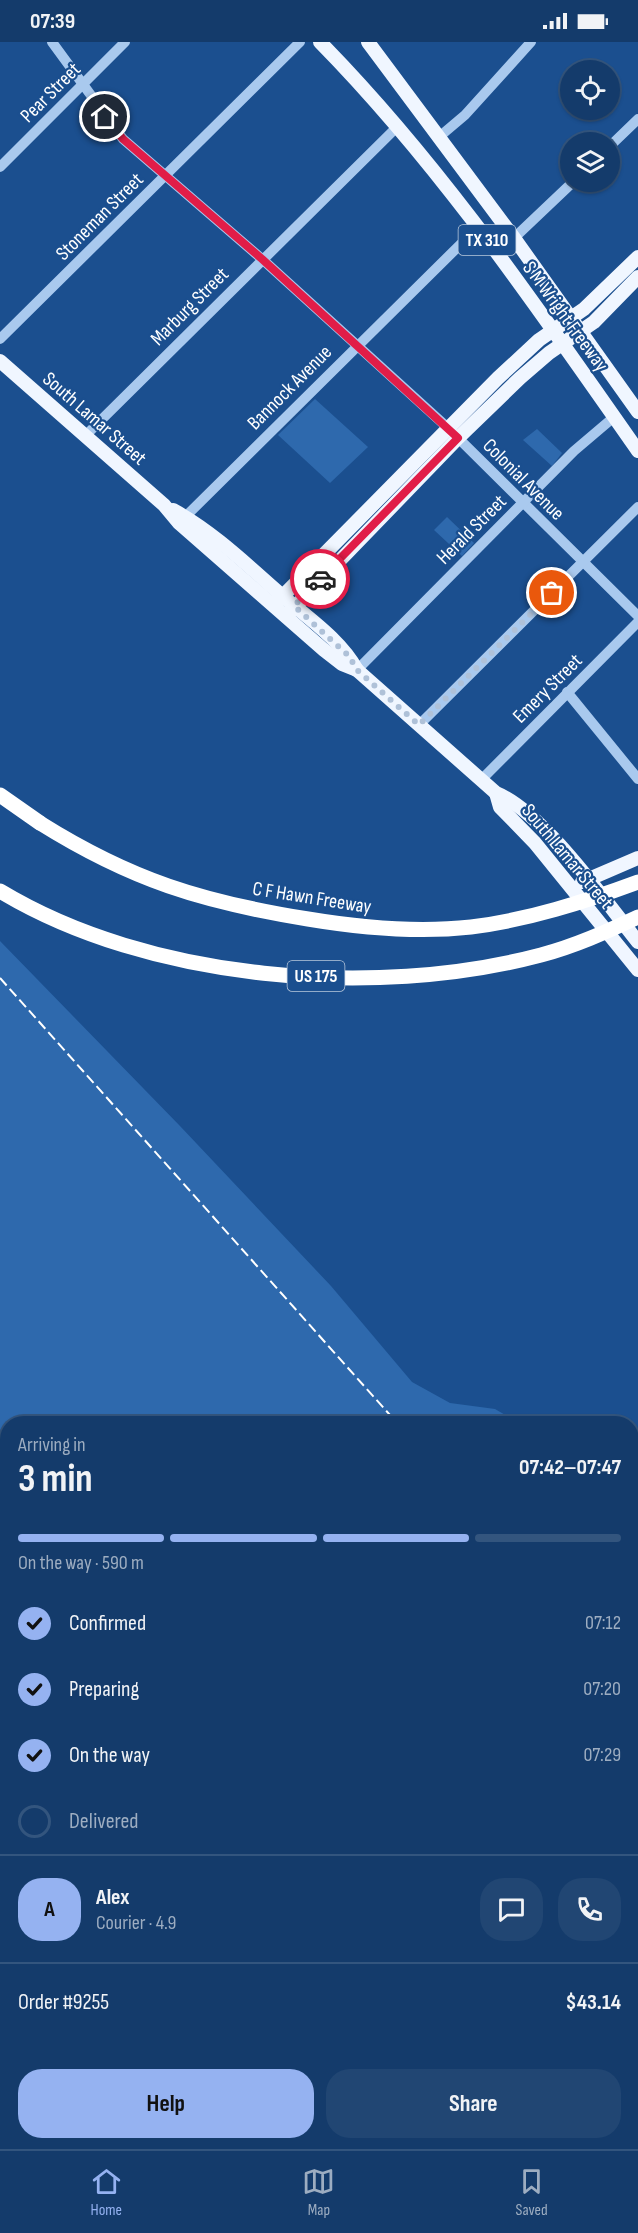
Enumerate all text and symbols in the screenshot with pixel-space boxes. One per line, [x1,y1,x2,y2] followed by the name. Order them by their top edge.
[30,8,75,35] text: 07:39
[16,58,86,128] street label: Pear Street
[560,60,620,192] map controls
[560,60,620,120] button: locate
[79,91,130,142] pin
[88,100,121,133] icon: home
[560,132,620,192] button: layers
[51,168,148,265] street label: Stoneman Street
[458,225,516,255] road number: TX 310
[517,257,613,377] street label: S M Wright Freeway
[146,263,234,351] street label: Marburg Street
[242,340,337,435] street label: Bannock Avenue
[37,367,151,470] street label: South Lamar Street
[477,434,569,526] street label: Colonial Avenue
[432,490,512,570] street label: Herald Street
[290,549,350,609] courier
[304,563,337,596] icon: car
[526,567,577,618] pin
[535,576,568,609] icon: bag
[508,649,587,728] street label: Emery Street
[516,799,618,914] street label: South Lamar Street
[251,877,373,919] street label: C F Hawn Freeway
[288,961,344,991] road number: US 175
[18,1433,86,1457] text: Arriving in
[519,1454,621,1481] text: 07:42–07:47
[18,1456,93,1503] text: 3 min
[18,1551,144,1575] text: On the way · 590 m
[18,1607,51,1640] icon: check
[69,1610,146,1637] text: Confirmed
[585,1611,621,1635] text: 07:12
[18,1673,51,1706] icon: check
[69,1676,139,1703] text: Preparing
[583,1677,621,1701] text: 07:20
[18,1739,51,1772] icon: check
[69,1742,150,1769] text: On the way
[583,1743,621,1767] text: 07:29
[69,1808,138,1835] text: Delivered
[480,1878,543,1941] button: chat
[558,1878,621,1941] button: phone
[96,1884,129,1911] text: Alex
[44,1896,55,1923] text: A
[96,1911,176,1935] text: Courier · 4.9
[18,1989,109,2016] text: Order #9255
[565,1989,621,2016] text: $43.14
[18,2069,314,2138] button: Help
[326,2069,621,2138] button: Share
[90,2165,123,2220] tab: Home
[302,2165,335,2220] tab: Map
[515,2165,548,2220] tab: Saved

